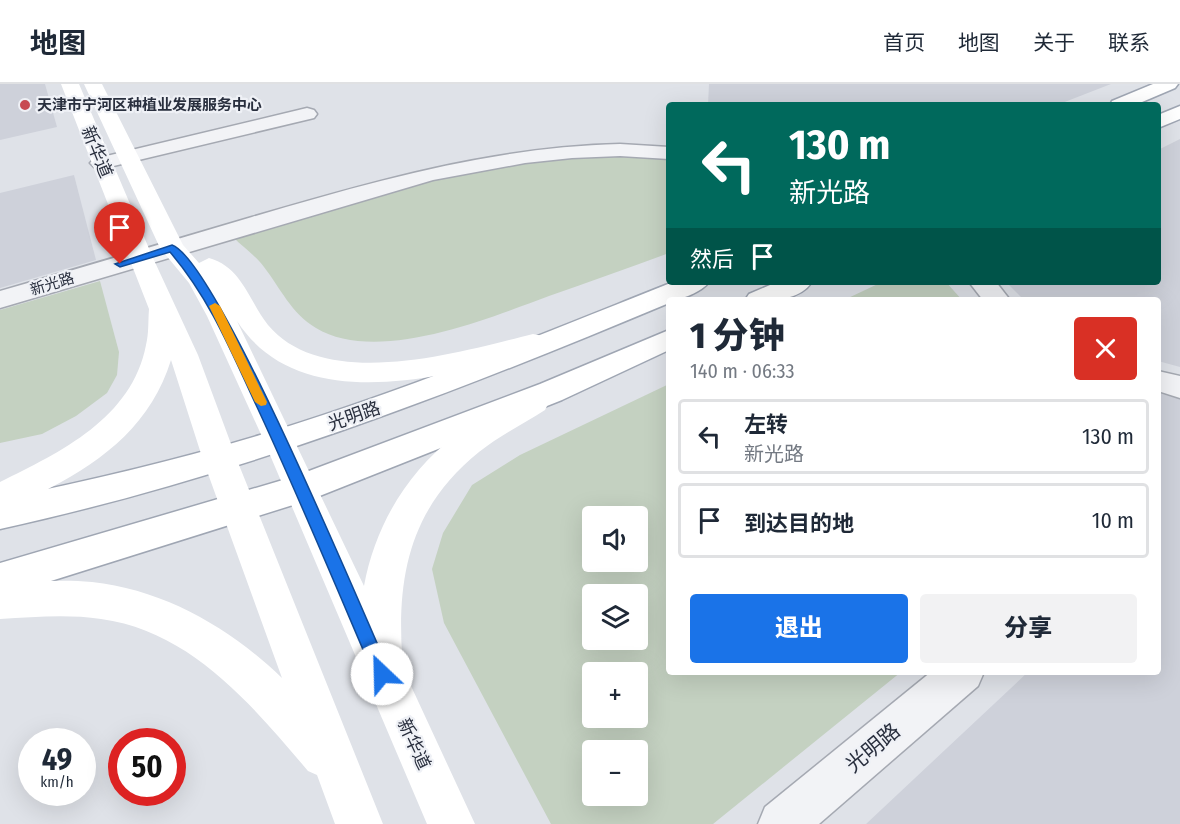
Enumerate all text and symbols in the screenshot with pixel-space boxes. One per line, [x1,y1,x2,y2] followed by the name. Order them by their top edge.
[30,27,86,60] text: 地图
[883,30,925,56] text: 首页
[958,30,1000,56] text: 地图
[1033,30,1075,56] text: 关于
[1108,30,1150,56] text: 联系
[37,96,262,114] place label: 天津市宁河区种植业发展服务中心
[18,98,32,112] marker: 天津市宁河区种植业发展服务中心
[789,120,890,170] text: 130 m
[77,123,117,181] street label: 新华道
[690,126,768,204] icon: left
[789,177,870,209] text: 新光路
[94,202,145,264] pin
[103,211,136,244] icon: arrive
[746,240,779,273] icon: arrive
[690,246,734,273] text: 然后
[28,269,76,299] street label: 新光路
[690,314,785,358] text: 1 分钟
[1074,317,1137,380] button: close
[690,359,794,383] text: 140 m · 06:33
[325,397,383,435] street label: 光明路
[744,411,788,438] text: 左转
[693,420,726,453] icon: left
[1082,423,1134,450] text: 130 m
[744,442,804,466] text: 新光路
[693,504,726,537] icon: arrive
[582,506,648,806] map controls
[582,506,648,572] button: sound
[1092,507,1134,534] text: 10 m
[744,510,854,537] text: 到达目的地
[582,584,648,650] button: layers
[690,594,908,663] button: 退出
[920,594,1137,663] button: 分享
[350,642,414,706] position arrow
[582,662,648,728] button: +
[393,715,435,773] street label: 新华道
[841,718,905,778] street label: 光明路
[108,728,186,806] speed limit sign: 50
[582,740,648,806] button: −
[42,742,72,778] text: 49
[40,773,74,791] text: km/h

